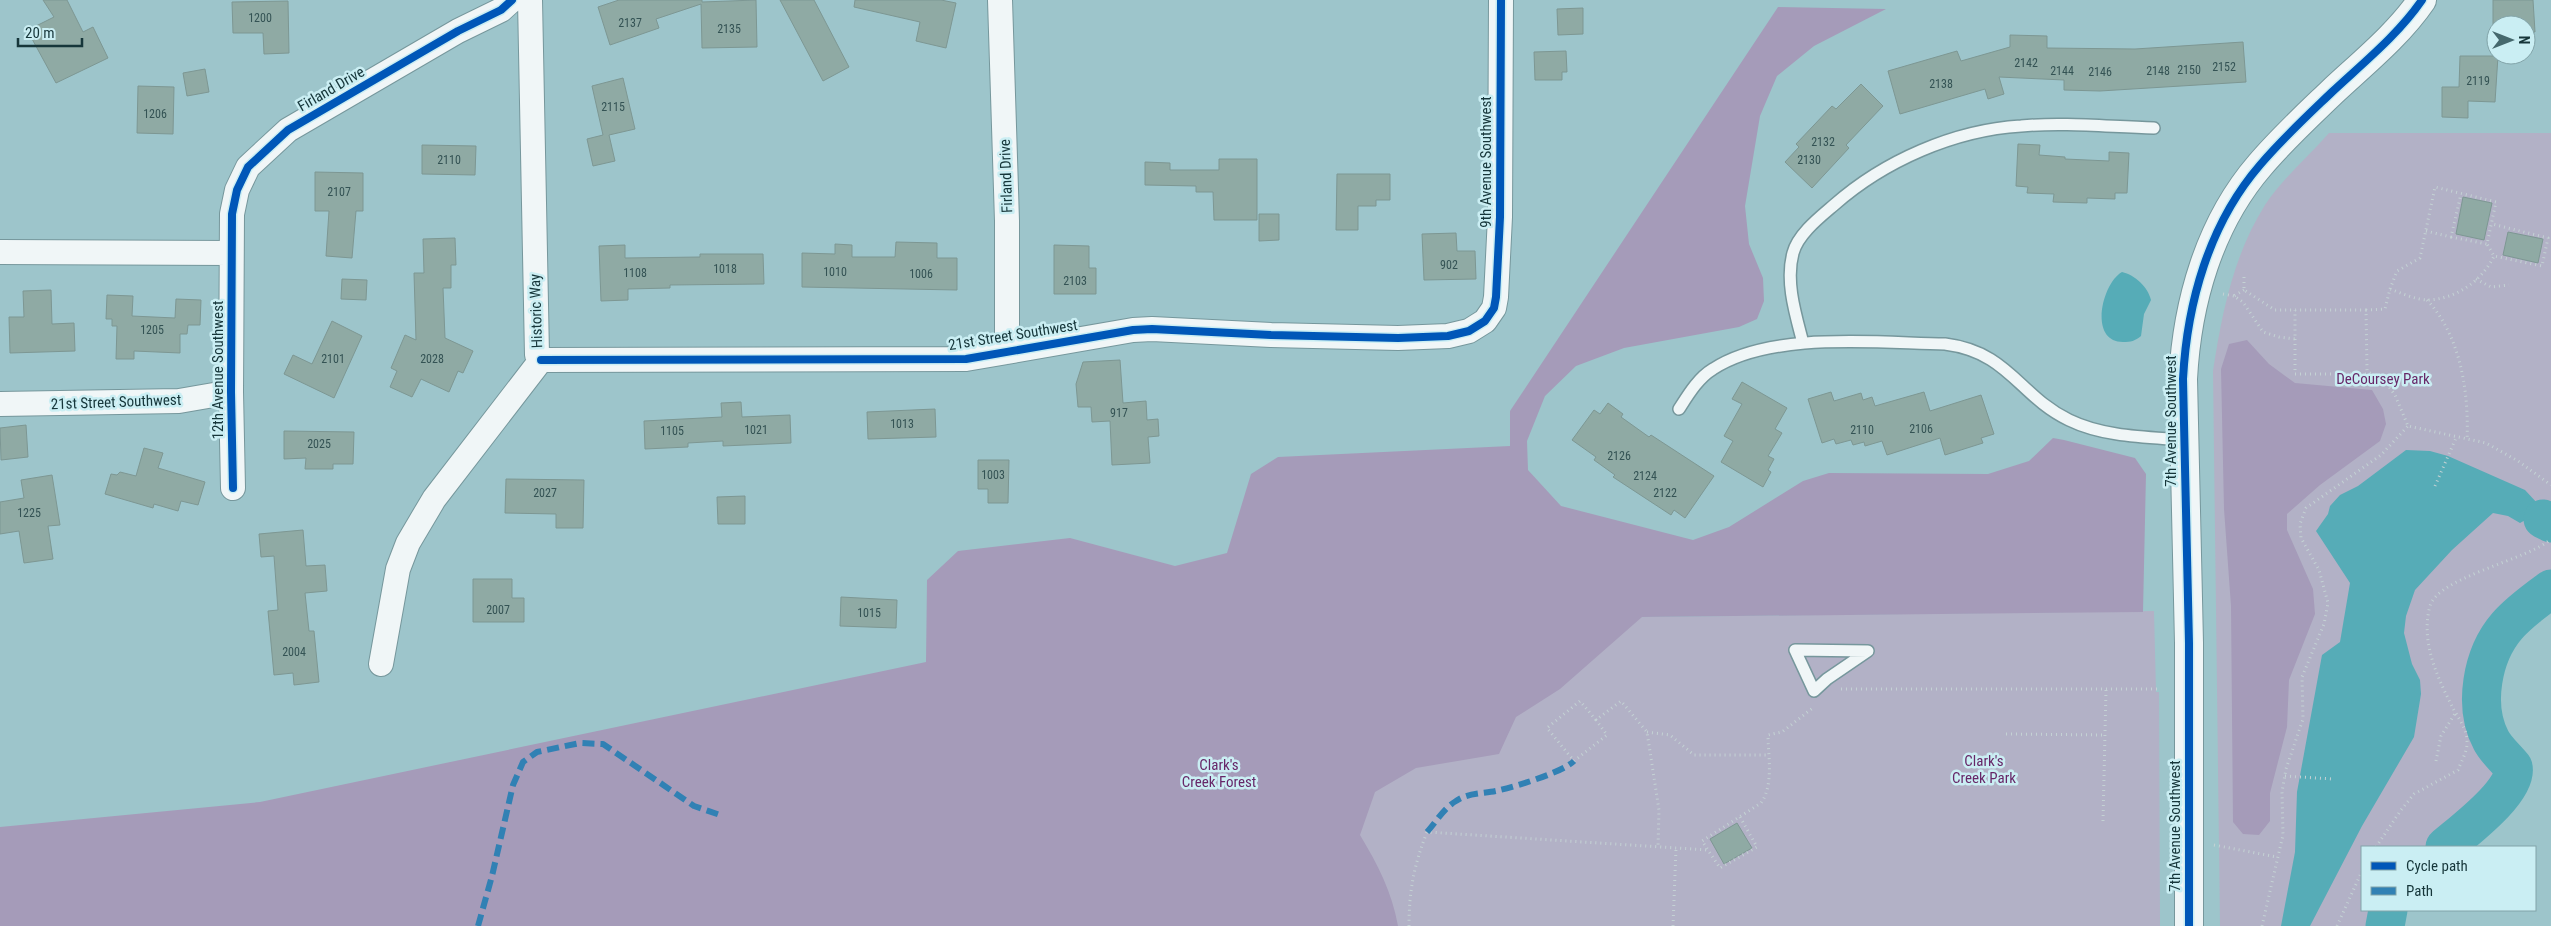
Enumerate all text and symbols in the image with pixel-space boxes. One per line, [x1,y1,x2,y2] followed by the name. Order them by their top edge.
[248,11,272,25] house number: 1200
[18,15,81,47] scale bar
[2486,15,2536,65] north arrow
[618,16,642,30] house number: 2137
[717,22,741,36] house number: 2135
[25,24,55,42] text: 20 m
[2516,36,2532,44] text: N
[2014,56,2038,70] house number: 2142
[2212,60,2236,74] house number: 2152
[294,63,368,115] street label: Firland Drive
[2177,63,2201,77] house number: 2150
[2050,64,2074,78] house number: 2144
[2146,64,2170,78] house number: 2148
[2088,65,2112,79] house number: 2146
[2466,74,2490,88] house number: 2119
[1929,77,1953,91] house number: 2138
[1477,96,1495,228] street label: 9th Avenue Southwest
[601,100,625,114] house number: 2115
[143,107,167,121] house number: 1206
[1811,135,1835,149] house number: 2132
[996,139,1016,213] street label: Firland Drive
[437,153,461,167] house number: 2110
[1797,153,1821,167] house number: 2130
[327,185,351,199] house number: 2107
[1440,258,1458,272] house number: 902
[713,262,737,276] house number: 1018
[823,265,847,279] house number: 1010
[623,266,647,280] house number: 1108
[909,267,933,281] house number: 1006
[526,274,546,348] street label: Historic Way
[1063,274,1087,288] house number: 2103
[209,301,227,439] street label: 12th Avenue Southwest
[947,316,1079,354] street label: 21st Street Southwest
[140,323,164,337] house number: 1205
[321,352,345,366] house number: 2101
[420,352,444,366] house number: 2028
[2162,355,2180,487] street label: 7th Avenue Southwest
[2336,370,2430,388] park label: DeCoursey Park
[51,391,181,413] street label: 21st Street Southwest
[1110,406,1128,420] house number: 917
[890,417,914,431] house number: 1013
[1909,422,1933,436] house number: 2106
[744,423,768,437] house number: 1021
[1850,423,1874,437] house number: 2110
[660,424,684,438] house number: 1105
[307,437,331,451] house number: 2025
[1607,449,1631,463] house number: 2126
[981,468,1005,482] house number: 1003
[1633,469,1657,483] house number: 2124
[533,486,557,500] house number: 2027
[1653,486,1677,500] house number: 2122
[17,506,41,520] house number: 1225
[486,603,510,617] house number: 2007
[857,606,881,620] house number: 1015
[282,645,306,659] house number: 2004
[1952,752,2016,787] park label: Clark's Creek Park
[1182,756,1256,791] park label: Clark's Creek Forest
[2166,760,2184,892] street label: 7th Avenue Southwest
[2361,846,2536,911] legend
[2406,857,2468,875] text: Cycle path
[2406,882,2433,900] text: Path

